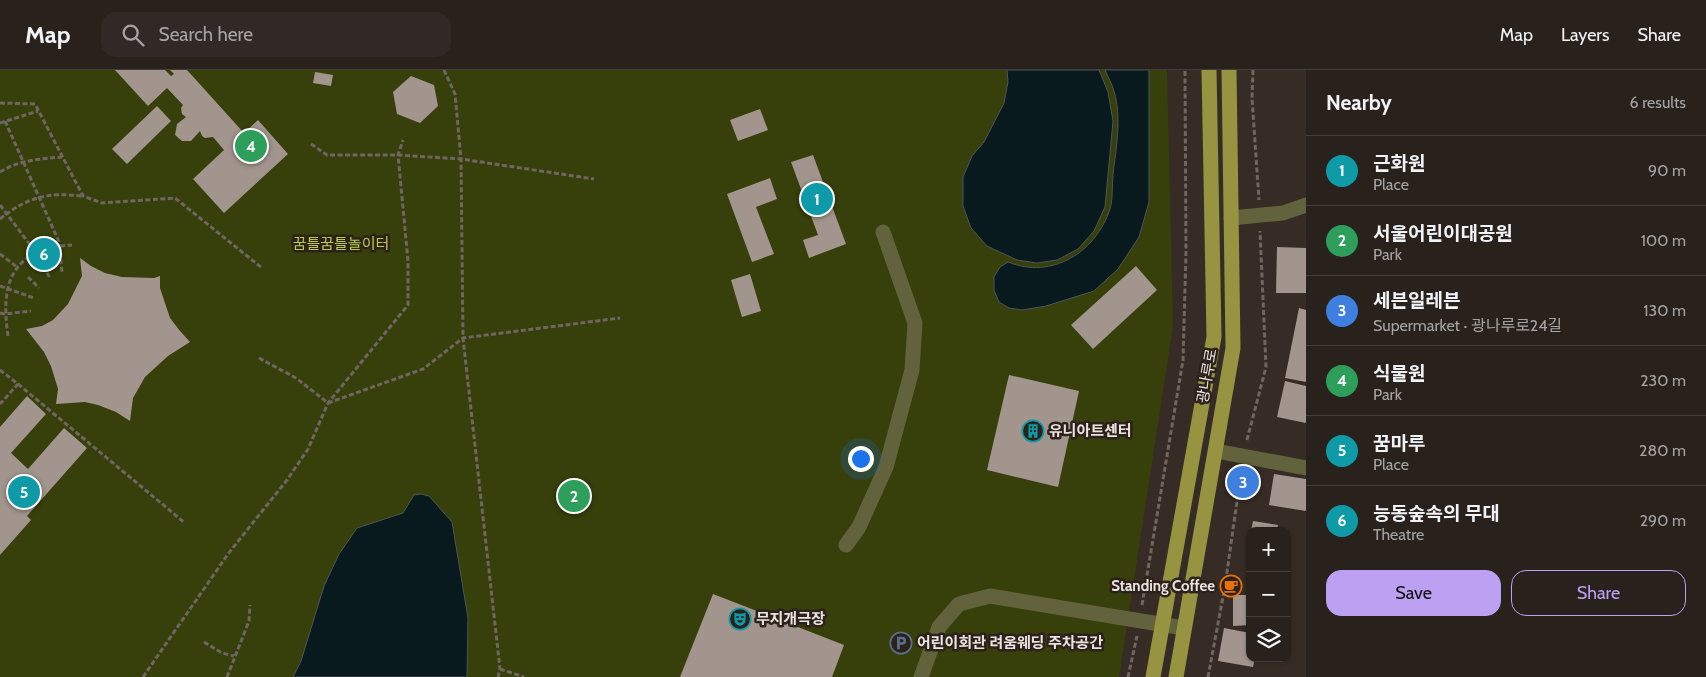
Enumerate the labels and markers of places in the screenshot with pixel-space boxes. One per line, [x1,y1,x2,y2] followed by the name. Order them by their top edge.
[235,127,267,165] pin: 4
[801,180,833,218] pin: 1
[28,235,60,273] pin: 6
[1021,419,1045,443] building icon: 유니아트센터
[1049,422,1132,440] place label: 유니아트센터
[1227,463,1259,501] pin: 3
[8,473,40,511] pin: 5
[558,477,590,515] pin: 2
[1219,574,1243,598] cafe icon: Standing Coffee
[1111,577,1215,595] place label: Standing Coffee
[728,607,752,631] theatre icon: 무지개극장
[756,610,825,628] place label: 무지개극장
[889,631,913,655] parking icon: 어린이회관 려움웨딩 주차공간
[917,634,1103,652] place label: 어린이회관 려움웨딩 주차공간

